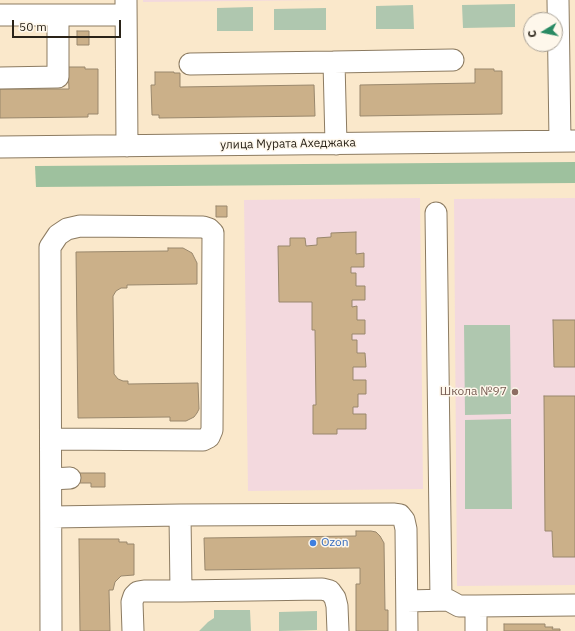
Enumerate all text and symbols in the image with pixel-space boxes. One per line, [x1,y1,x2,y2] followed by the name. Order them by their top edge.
[14,12,123,38] scale bar
[523,12,563,52] north arrow
[19,19,47,34] text: 50 m
[525,29,540,39] text: С
[220,136,356,152] street label: улица Мурата Ахеджака
[440,385,507,399] place label: Школа №97
[510,387,520,397] marker: Школа №97
[321,536,348,550] place label: Ozon
[308,538,318,548] marker: Ozon

